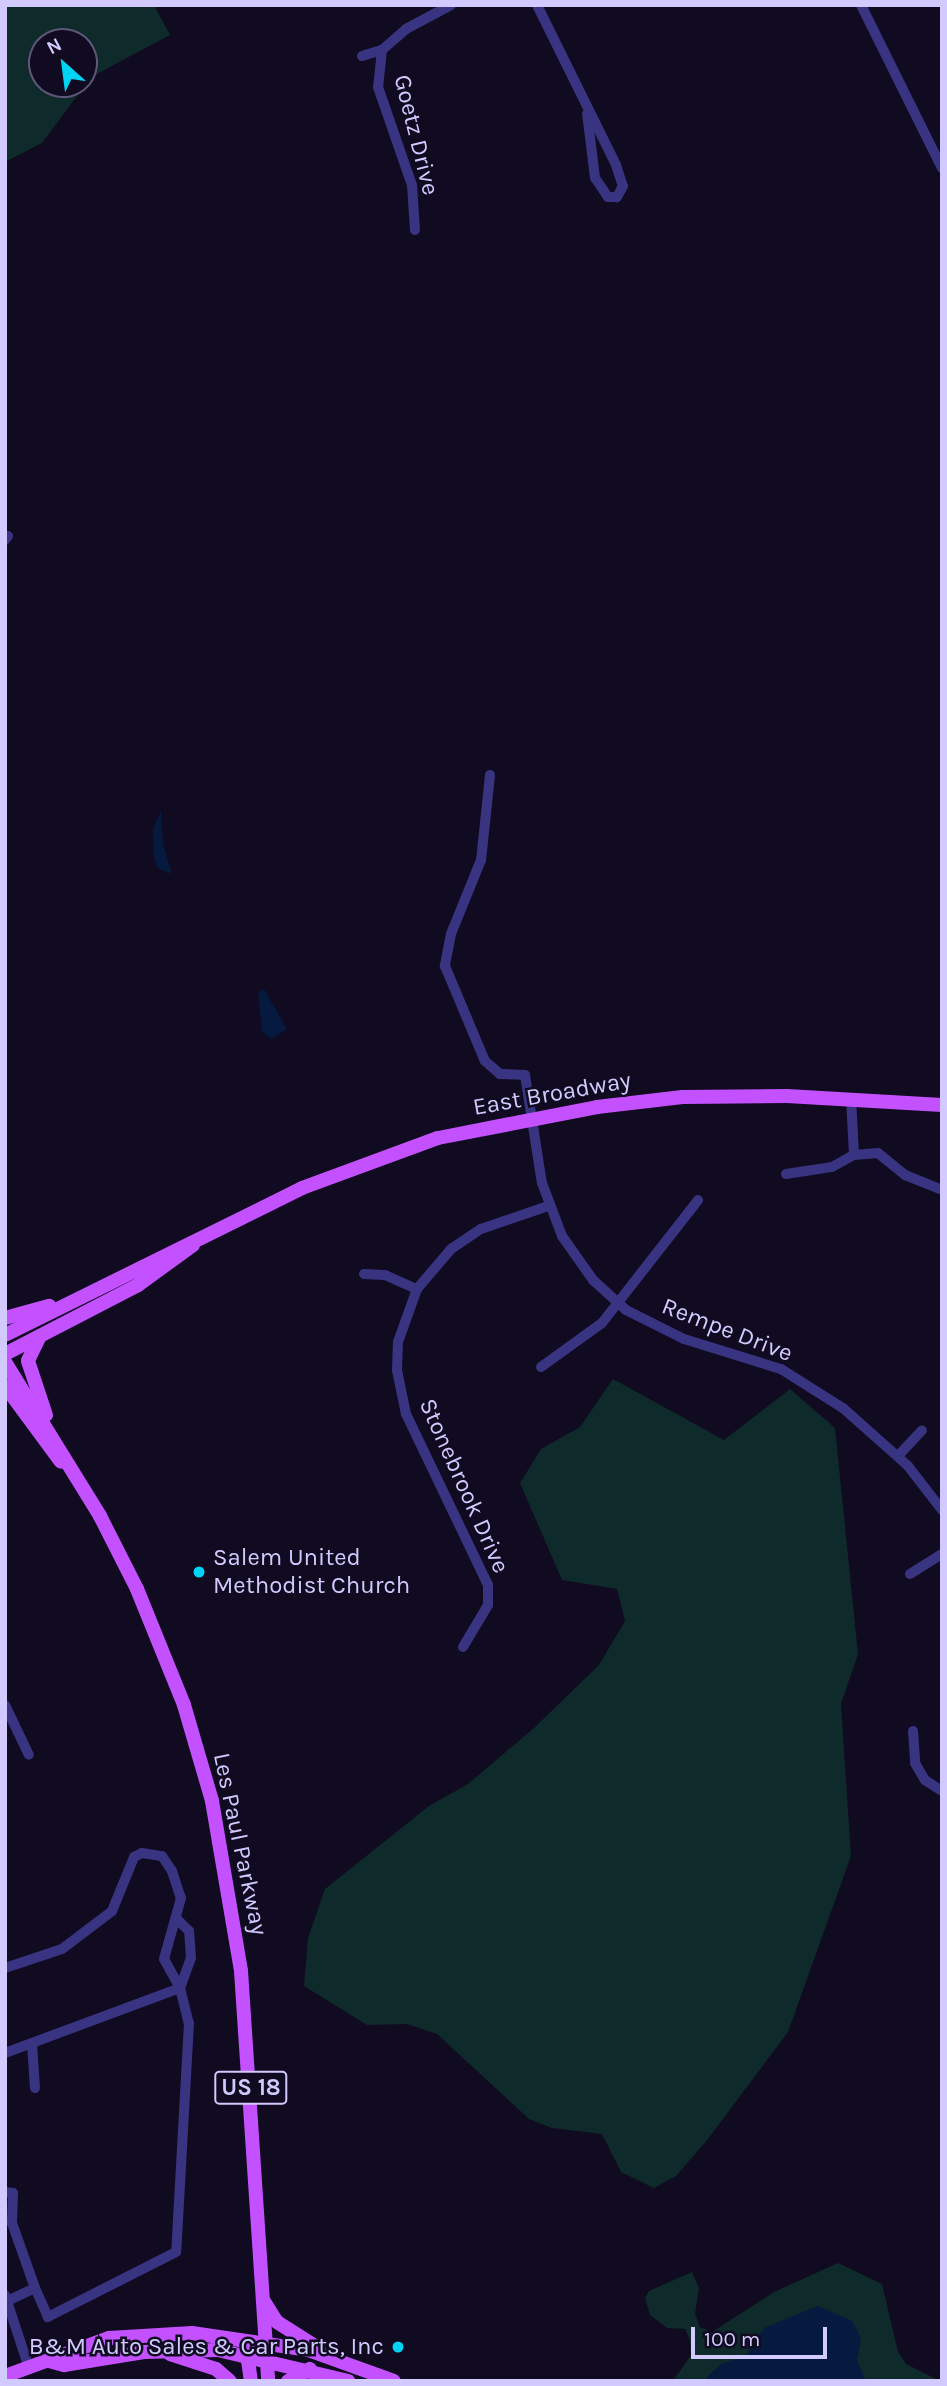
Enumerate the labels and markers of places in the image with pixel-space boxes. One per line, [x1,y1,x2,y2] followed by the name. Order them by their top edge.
[213,1544,410,1600] place label: Salem United Methodist Church
[191,1564,207,1580] marker: Salem United Methodist Church
[29,2333,384,2361] place label: B&M Auto Sales & Car Parts, Inc
[390,2339,406,2355] marker: B&M Auto Sales & Car Parts, Inc

